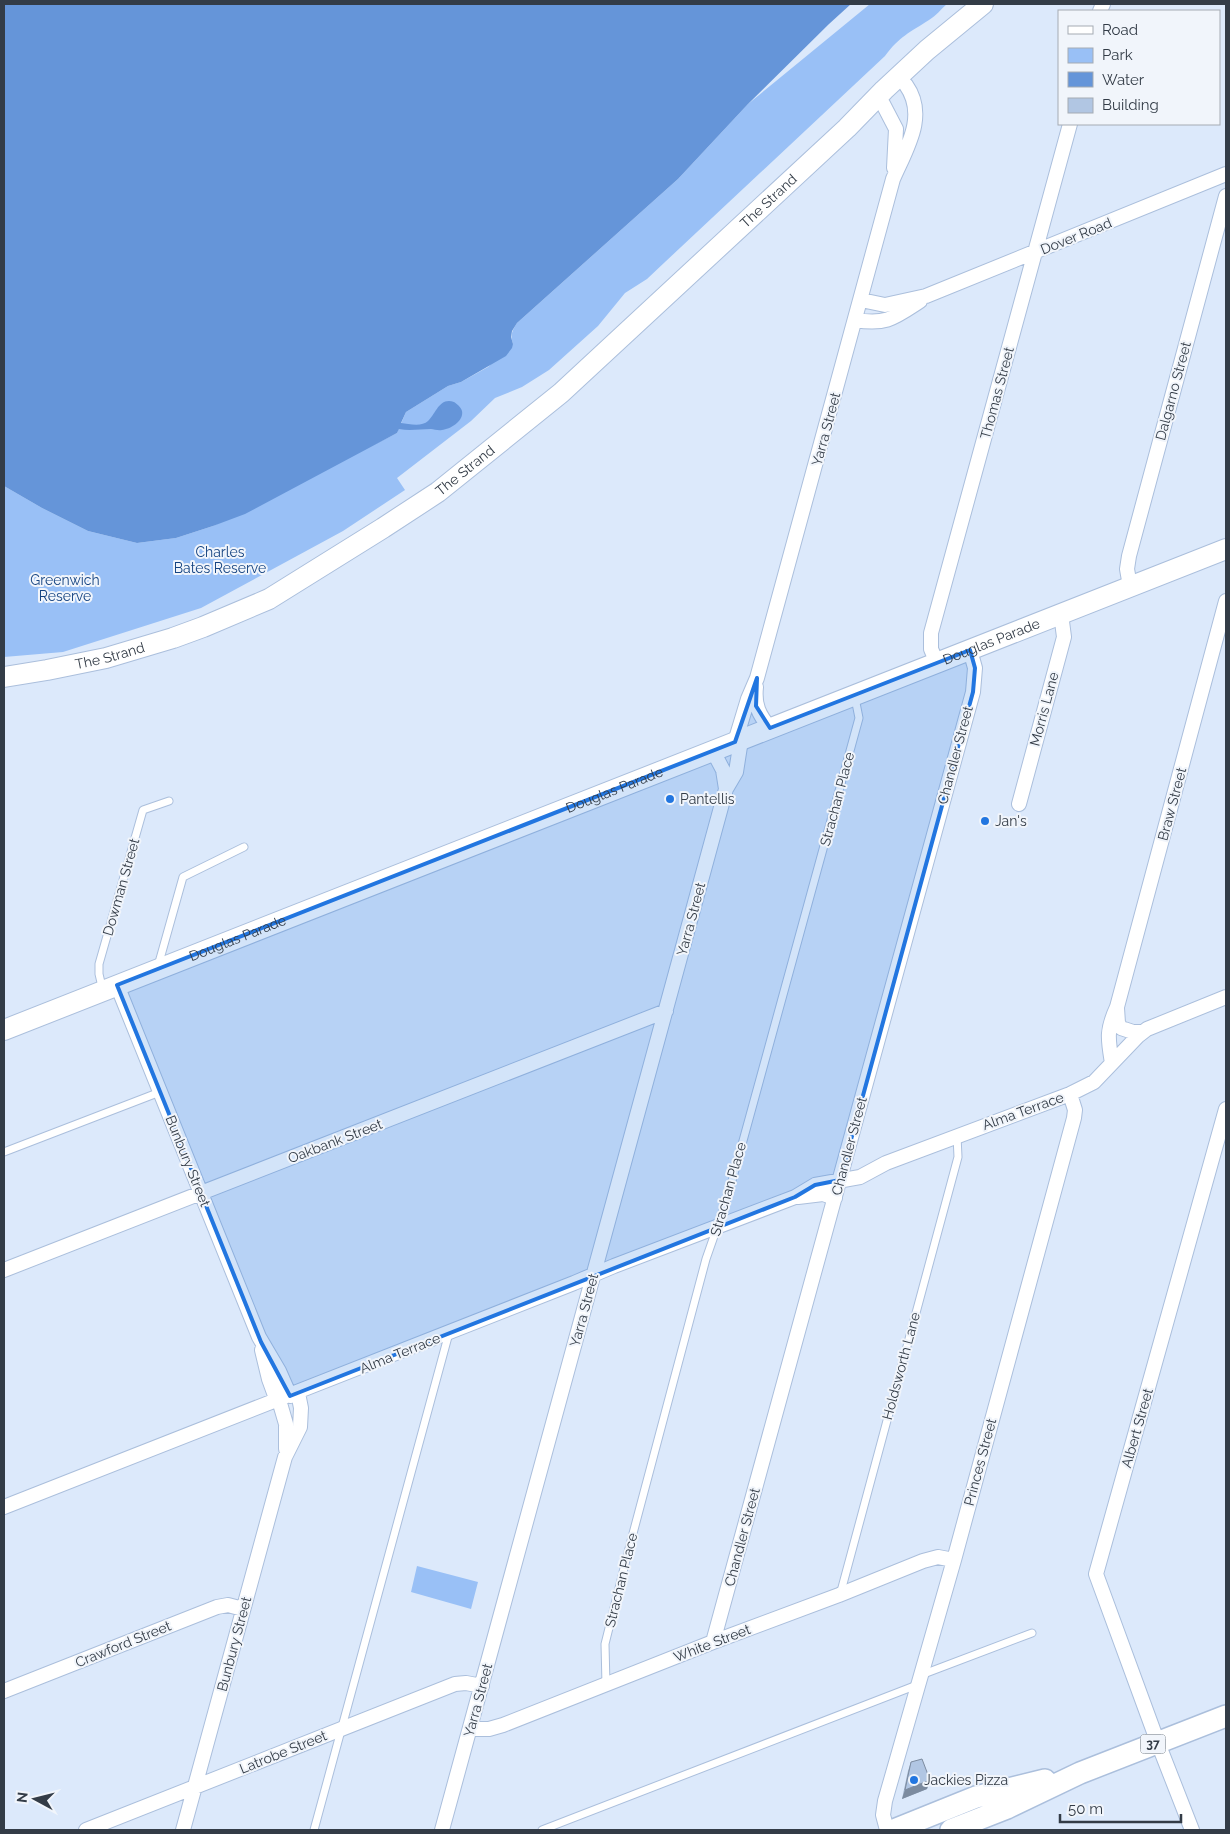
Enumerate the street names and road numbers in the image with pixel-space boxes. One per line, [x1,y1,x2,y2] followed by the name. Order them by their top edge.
[737,171,800,231] street label: The Strand
[1038,214,1114,258] street label: Dover Road
[1152,340,1194,442] street label: Dalgarno Street
[977,345,1017,441] street label: Thomas Street
[809,390,844,467] street label: Yarra Street
[432,442,498,499] street label: The Strand
[940,615,1042,668] street label: Douglas Parade
[74,639,146,672] street label: The Strand
[1026,670,1062,748] street label: Morris Lane
[934,704,976,806] street label: Chandler Street
[817,750,857,848] street label: Strachan Place
[564,763,665,816] street label: Douglas Parade
[1155,765,1190,842] street label: Braw Street
[99,836,143,938] street label: Dowman Street
[674,880,709,957] street label: Yarra Street
[187,912,288,964] street label: Douglas Parade
[980,1089,1066,1133] street label: Alma Terrace
[828,1095,870,1197] street label: Chandler Street
[162,1113,214,1209] street label: Bunbury Street
[286,1116,385,1166] street label: Oakbank Street
[707,1140,749,1238] street label: Strachan Place
[567,1271,602,1348] street label: Yarra Street
[879,1310,923,1422] street label: Holdsworth Lane
[357,1330,443,1376] street label: Alma Terrace
[1118,1386,1156,1470] street label: Albert Street
[961,1416,999,1507] street label: Princes Street
[721,1486,763,1588] street label: Chandler Street
[602,1531,640,1629] street label: Strachan Place
[214,1595,254,1693] street label: Bunbury Street
[73,1617,173,1670] street label: Crawford Street
[671,1621,753,1665] street label: White Street
[461,1661,496,1738] street label: Yarra Street
[237,1727,329,1777] street label: Latrobe Street
[1140,1735,1166,1754] road number: 37

